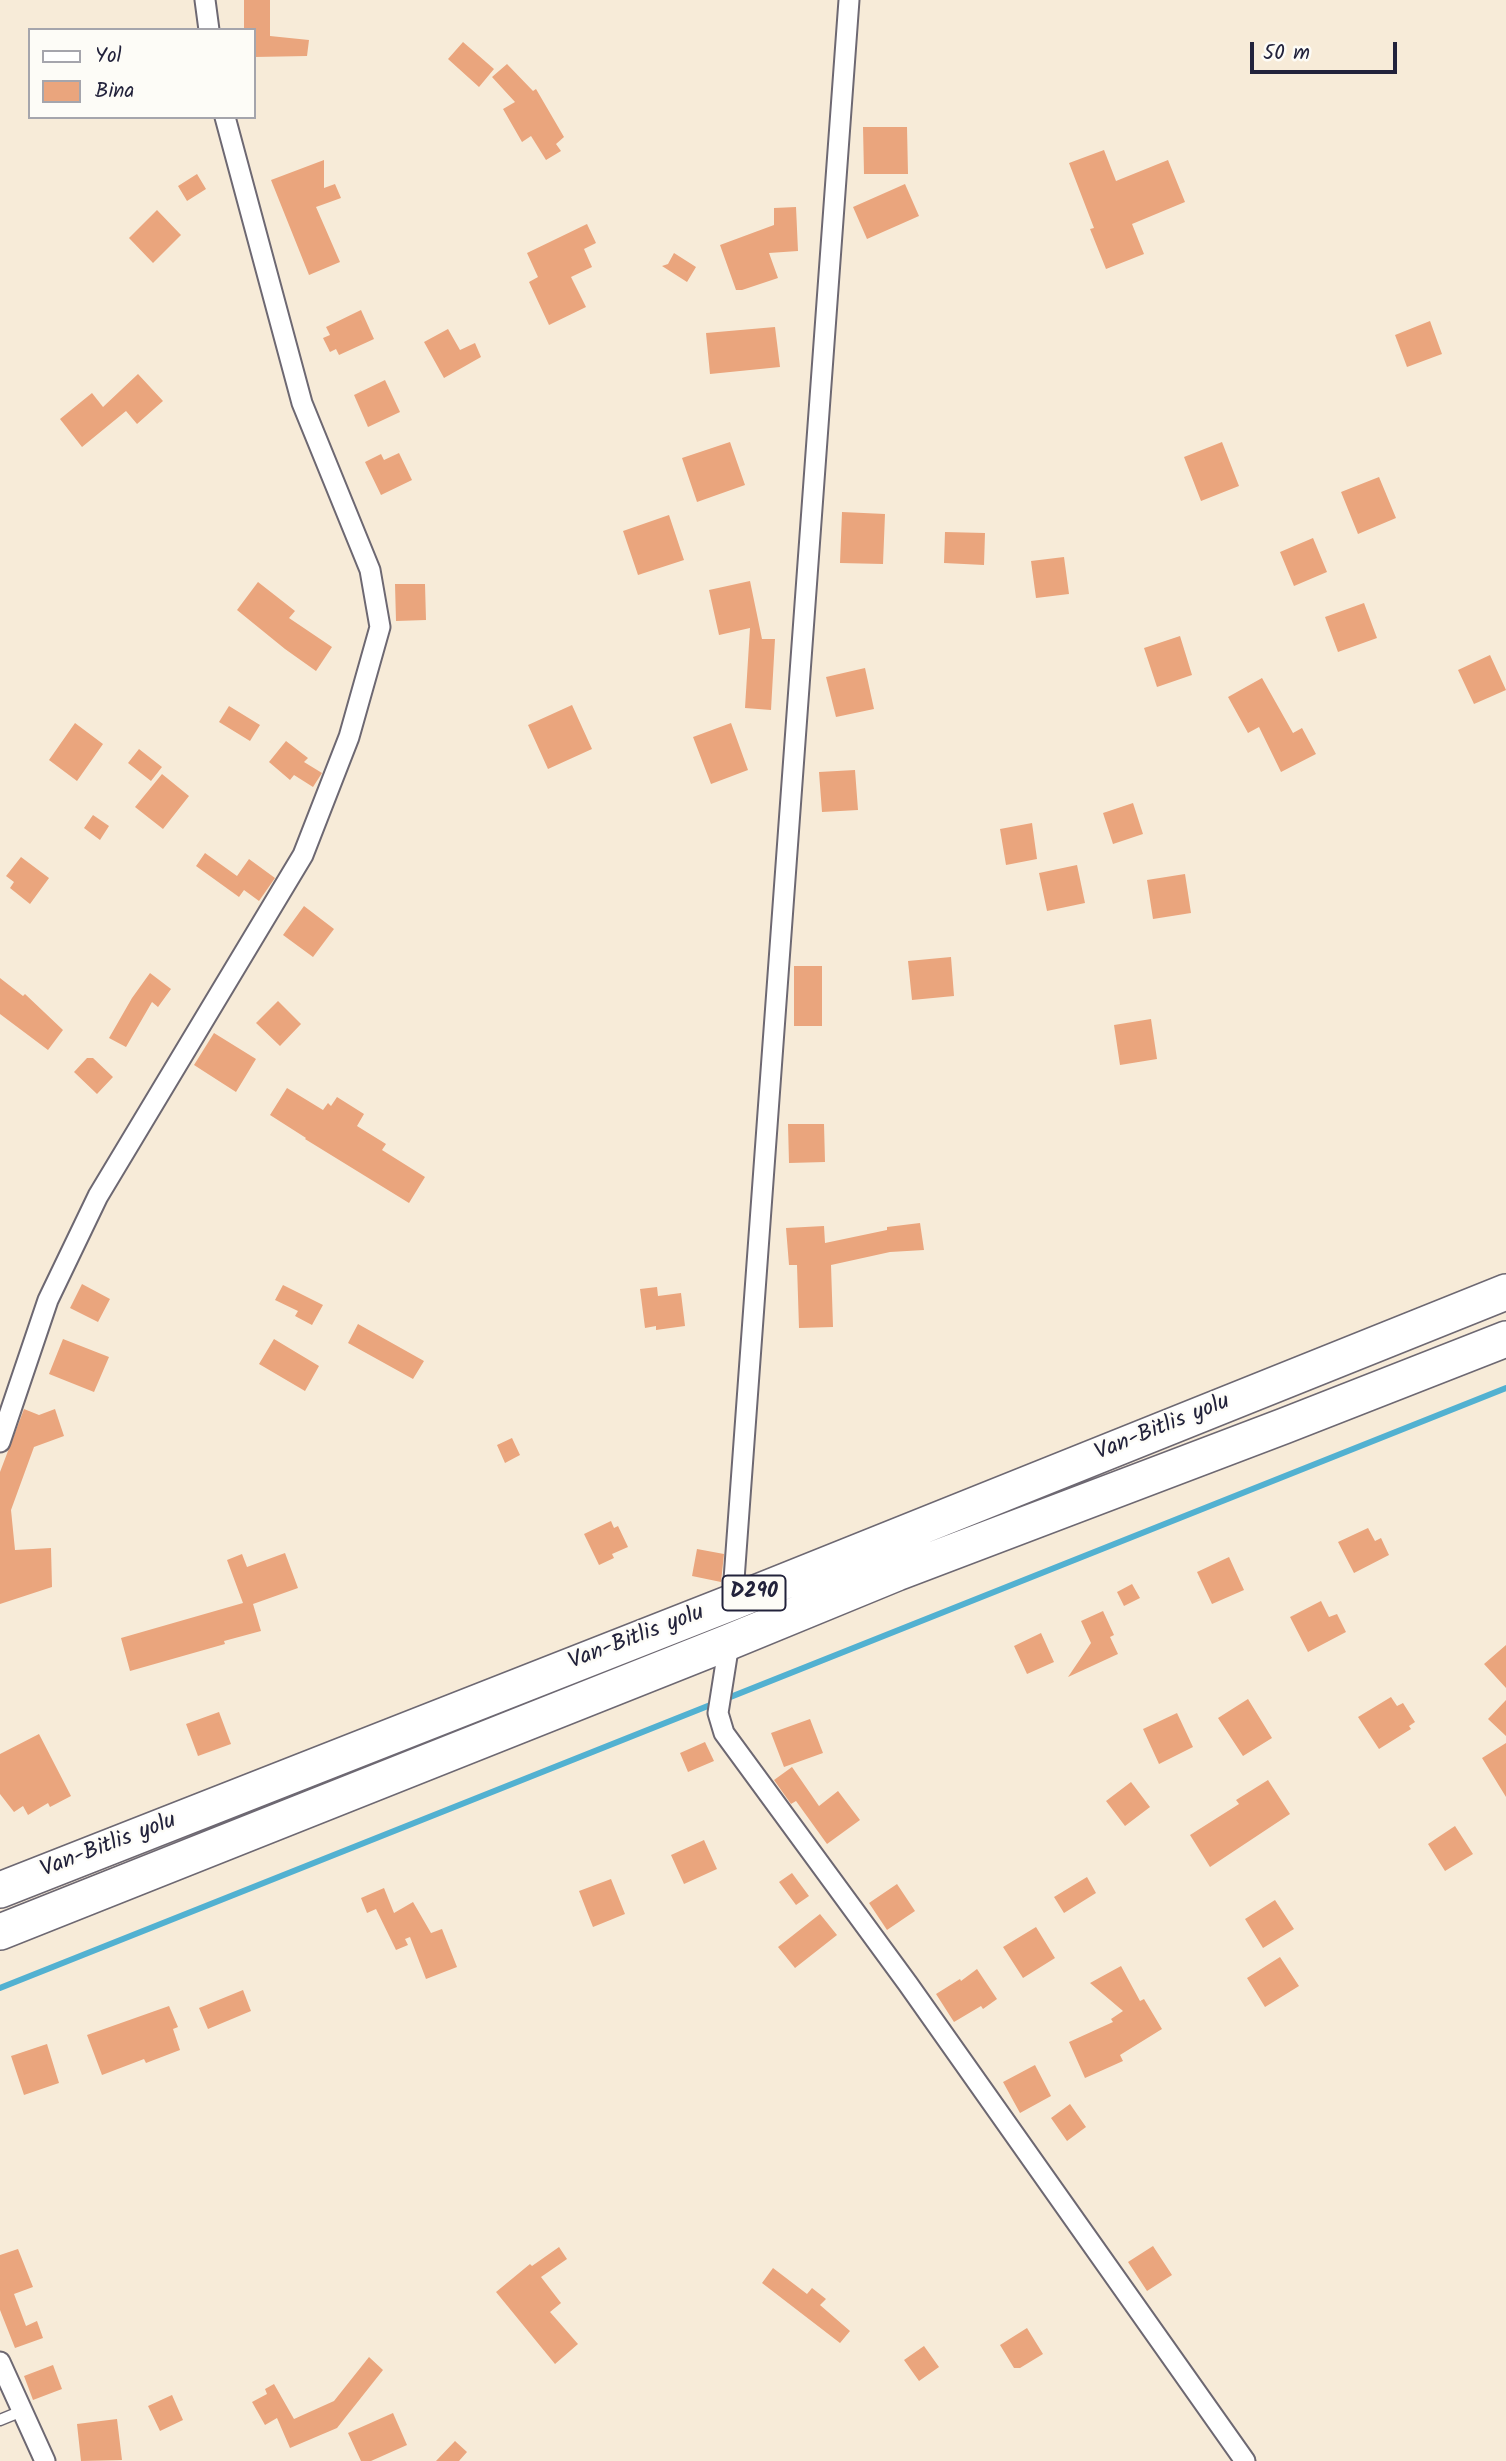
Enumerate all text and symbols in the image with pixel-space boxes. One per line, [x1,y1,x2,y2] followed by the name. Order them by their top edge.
[28,28,256,119] legend
[1254,28,1401,72] scale bar
[1263,37,1310,70] text: 50 m
[95,40,122,73] text: Yol
[95,75,134,108] text: Bina
[1092,1389,1234,1469] street label: Van-Bitlis yolu
[722,1576,786,1610] road number: D290
[565,1601,709,1677] street label: Van-Bitlis yolu
[37,1809,181,1885] street label: Van-Bitlis yolu

